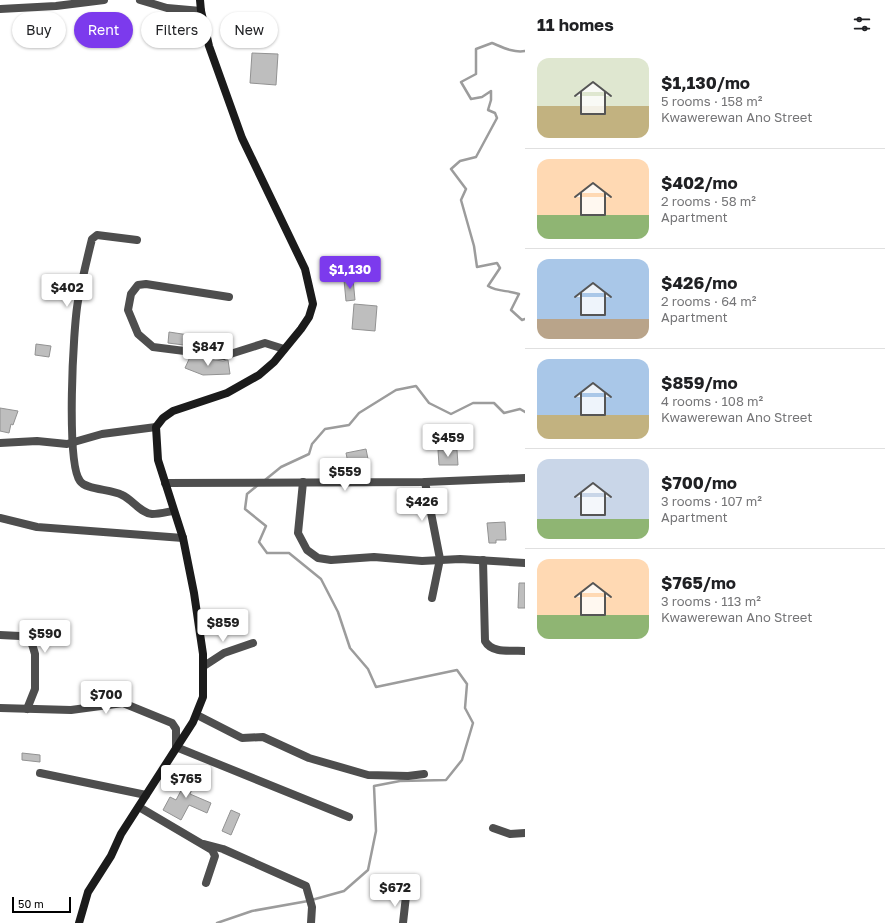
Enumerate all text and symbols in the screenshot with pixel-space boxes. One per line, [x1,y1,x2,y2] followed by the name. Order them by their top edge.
[12,12,66,48] chip: Buy
[74,12,133,48] chip: Rent
[141,12,212,48] chip: Filters
[220,12,278,48] chip: New
[851,13,873,35] icon: filters
[537,14,614,35] text: 11 homes
[661,72,750,93] text: $1,130/mo
[569,74,617,122] icon: home
[661,93,762,109] text: 5 rooms · 158 m²
[661,109,812,125] text: Kwawerewan Ano Street
[661,172,738,193] text: $402/mo
[569,175,617,223] icon: home
[661,193,756,209] text: 2 rooms · 58 m²
[661,209,728,225] text: Apartment
[317,256,383,290] pin: $1,130
[329,261,371,277] text: $1,130
[661,272,737,293] text: $426/mo
[43,274,91,308] pin: $402
[569,275,617,323] icon: home
[50,279,84,295] text: $402
[661,293,756,309] text: 2 rooms · 64 m²
[661,309,728,325] text: Apartment
[184,333,232,367] pin: $847
[192,338,224,354] text: $847
[661,372,738,393] text: $859/mo
[569,375,617,423] icon: home
[661,393,763,409] text: 4 rooms · 108 m²
[661,409,812,425] text: Kwawerewan Ano Street
[424,424,472,458] pin: $459
[431,429,465,445] text: $459
[321,458,369,492] pin: $559
[329,463,361,479] text: $559
[661,472,737,493] text: $700/mo
[569,475,617,523] icon: home
[398,488,446,522] pin: $426
[405,493,439,509] text: $426
[661,493,762,509] text: 3 rooms · 107 m²
[661,509,728,525] text: Apartment
[661,572,736,593] text: $765/mo
[569,575,617,623] icon: home
[661,593,761,609] text: 3 rooms · 113 m²
[199,609,247,643] pin: $859
[661,609,812,625] text: Kwawerewan Ano Street
[206,614,240,630] text: $859
[21,620,69,654] pin: $590
[28,625,62,641] text: $590
[82,681,130,715] pin: $700
[90,686,122,702] text: $700
[162,765,210,799] pin: $765
[170,770,202,786] text: $765
[371,874,419,908] pin: $672
[379,879,411,895] text: $672
[12,895,71,914] scale bar
[18,897,44,910] text: 50 m

